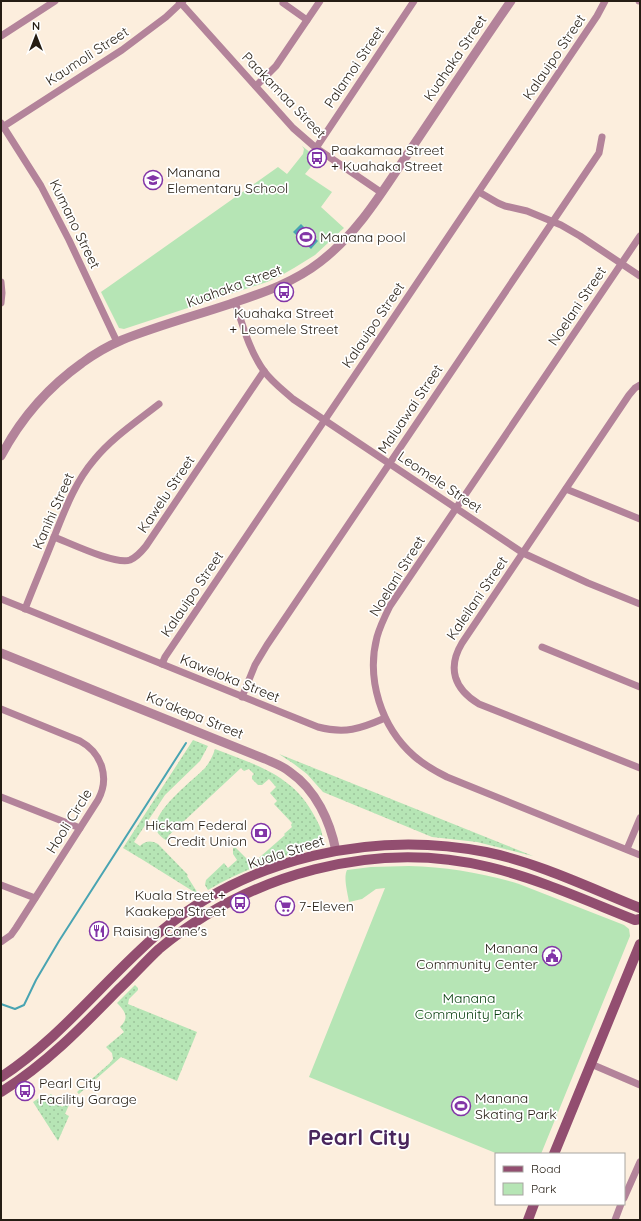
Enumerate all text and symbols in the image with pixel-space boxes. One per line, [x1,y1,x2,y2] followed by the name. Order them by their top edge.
[420,11,491,105] street label: Kuahaka Street
[519,11,589,103] street label: Kalauipo Street
[16,16,56,56] north arrow
[32,19,40,33] text: N
[42,22,132,89] street label: Kaumoli Street
[320,22,388,111] street label: Palamoi Street
[238,48,330,142] street label: Paakamaa Street
[331,141,445,175] place label: Paakamaa Street + Kuahaka Street
[306,147,328,169] bus stop icon: Paakamaa Street + Kuahaka Street
[167,163,288,197] place label: Manana Elementary School
[142,169,164,191] school or university icon: Manana Elementary School
[46,176,104,272] street label: Kumano Street
[295,226,317,248] sports icon: Manana pool
[320,228,406,246] place label: Manana pool
[184,260,284,312] street label: Kuahaka Street
[544,263,610,349] street label: Noelani Street
[338,279,408,371] street label: Kalauipo Street
[273,281,295,303] bus stop icon: Kuahaka Street + Leomele Street
[229,304,339,338] place label: Kuahaka Street + Leomele Street
[374,361,447,457] street label: Maluawai Street
[395,447,486,517] street label: Leomele Street
[134,452,199,536] street label: Kawelu Street
[28,470,78,552] street label: Kanihi Street
[365,532,429,620] street label: Noelani Street
[157,548,227,640] street label: Kalauipo Street
[442,553,512,643] street label: Kaleilani Street
[178,650,283,706] street label: Kaweloka Street
[144,687,246,743] street label: Ka'akepa Street
[42,785,96,857] street label: Hooli Circle
[145,816,247,850] place label: Hickam Federal Credit Union
[250,822,272,844] bank icon: Hickam Federal Credit Union
[245,831,327,873] street label: Kuala Street
[125,886,226,920] place label: Kuala Street + Kaakepa Street
[229,892,251,914] bus stop icon: Kuala Street + Kaakepa Street
[274,895,296,917] supermarket icon: 7-Eleven
[299,897,354,915] place label: 7-Eleven
[88,920,110,942] restaurant icon: Raising Cane's
[113,922,207,940] place label: Raising Cane's
[416,939,539,973] place label: Manana Community Center
[541,945,563,967] public building icon: Manana Community Center
[415,989,523,1023] park label: Manana Community Park
[39,1074,137,1108] place label: Pearl City Facility Garage
[14,1080,36,1102] bus stop icon: Pearl City Facility Garage
[475,1089,557,1123] place label: Manana Skating Park
[450,1095,472,1117] sports icon: Manana Skating Park
[308,1123,410,1151] district label: Pearl City
[495,1153,625,1205] legend
[531,1161,561,1176] text: Road
[531,1181,556,1196] text: Park

